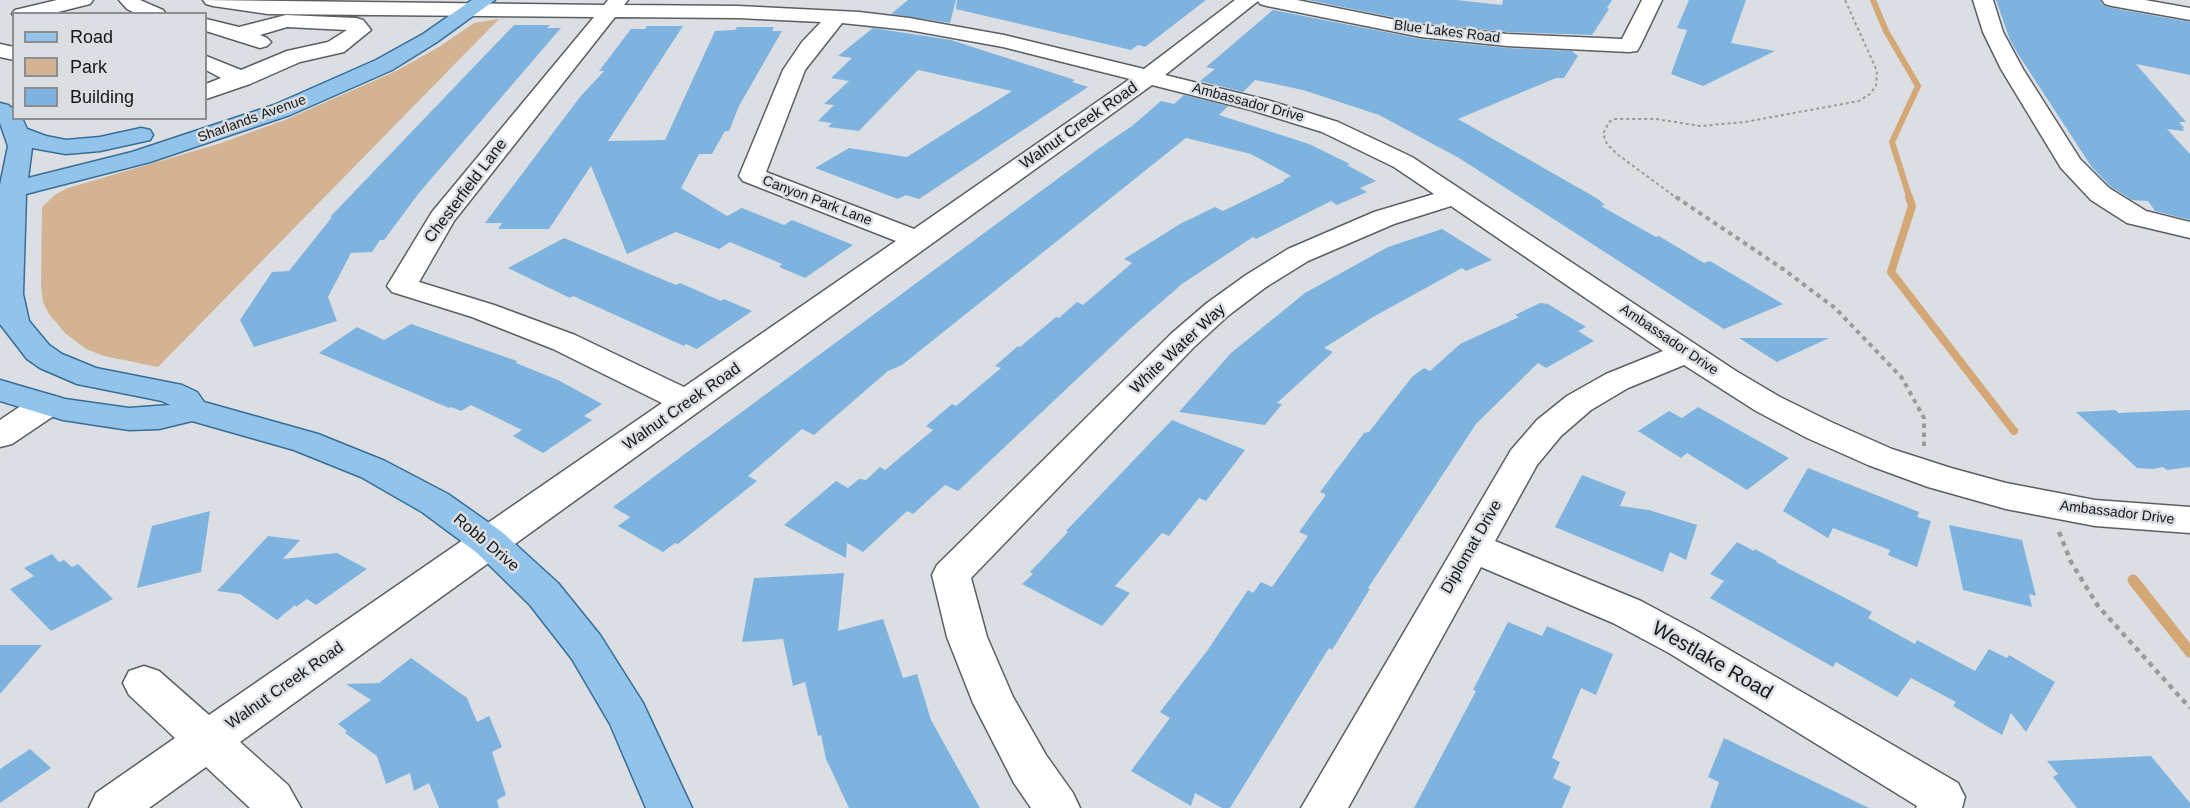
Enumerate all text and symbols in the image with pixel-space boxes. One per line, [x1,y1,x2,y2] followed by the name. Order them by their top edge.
[12,12,207,120] legend
[1393,17,1501,47] street label: Blue Lakes Road
[70,27,113,47] text: Road
[70,57,107,77] text: Park
[1017,78,1141,174] street label: Walnut Creek Road
[1190,80,1306,126] street label: Ambassador Drive
[70,87,134,107] text: Building
[195,92,309,146] street label: Sharlands Avenue
[421,135,511,247] street label: Chesterfield Lane
[760,172,874,230] street label: Canyon Park Lane
[1126,300,1230,398] street label: White Water Way
[1617,301,1721,379] street label: Ambassador Drive
[620,359,744,455] street label: Walnut Creek Road
[1437,497,1507,597] street label: Diplomat Drive
[2059,498,2175,528] street label: Ambassador Drive
[449,510,523,576] street label: Robb Drive
[1647,617,1777,705] street label: Westlake Road
[223,638,347,734] street label: Walnut Creek Road

